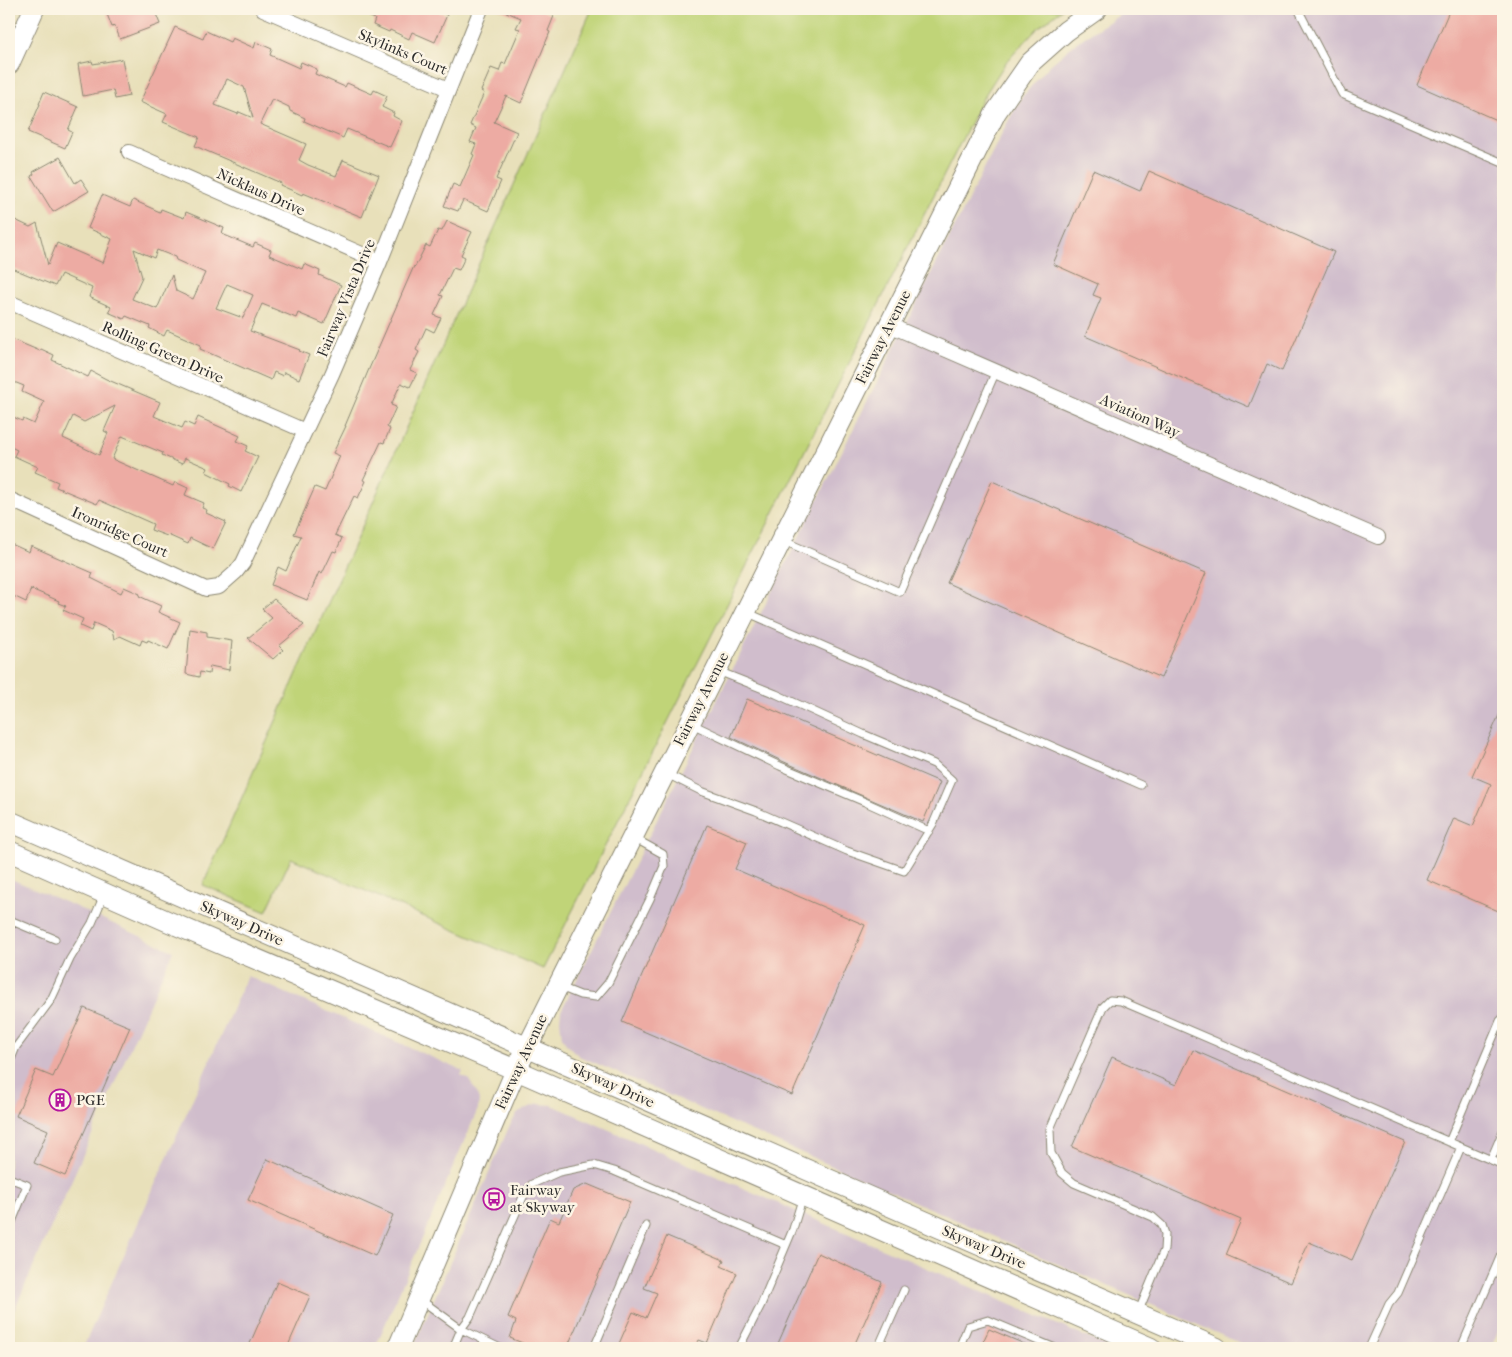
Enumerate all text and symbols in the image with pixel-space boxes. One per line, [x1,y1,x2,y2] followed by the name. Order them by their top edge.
[356,25,451,79] street label: Skylinks Court
[214,165,308,220] street label: Nicklaus Drive
[313,236,379,360] street label: Fairway Vista Drive
[852,286,915,387] street label: Fairway Avenue
[99,317,227,387] street label: Rolling Green Drive
[1096,390,1184,442] street label: Aviation Way
[69,503,172,562] street label: Ironridge Court
[670,648,733,749] street label: Fairway Avenue
[198,897,287,950] street label: Skyway Drive
[491,1011,551,1113] street label: Fairway Avenue
[569,1059,658,1112] street label: Skyway Drive
[48,1088,72,1112] building icon: PGE
[76,1091,105,1109] place label: PGE
[510,1181,576,1216] place label: Fairway at Skyway
[482,1187,506,1211] bus stop icon: Fairway at Skyway
[940,1221,1029,1273] street label: Skyway Drive

